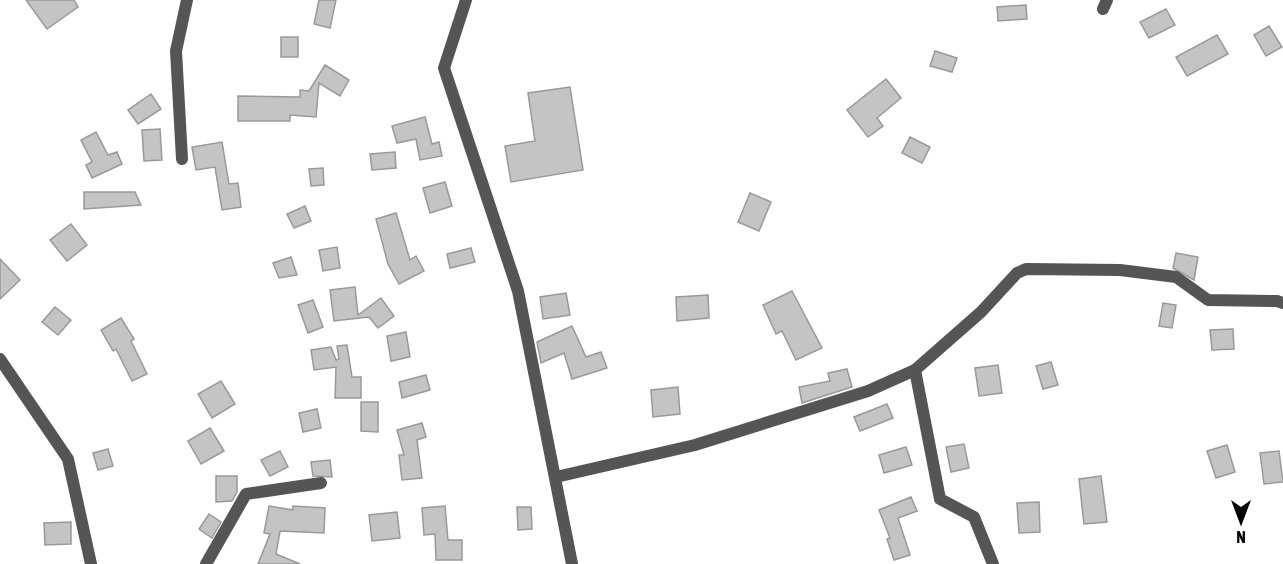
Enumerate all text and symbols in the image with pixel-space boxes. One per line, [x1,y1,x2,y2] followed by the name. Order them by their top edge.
[1211,492,1271,552] north arrow
[1236,528,1246,546] text: N

